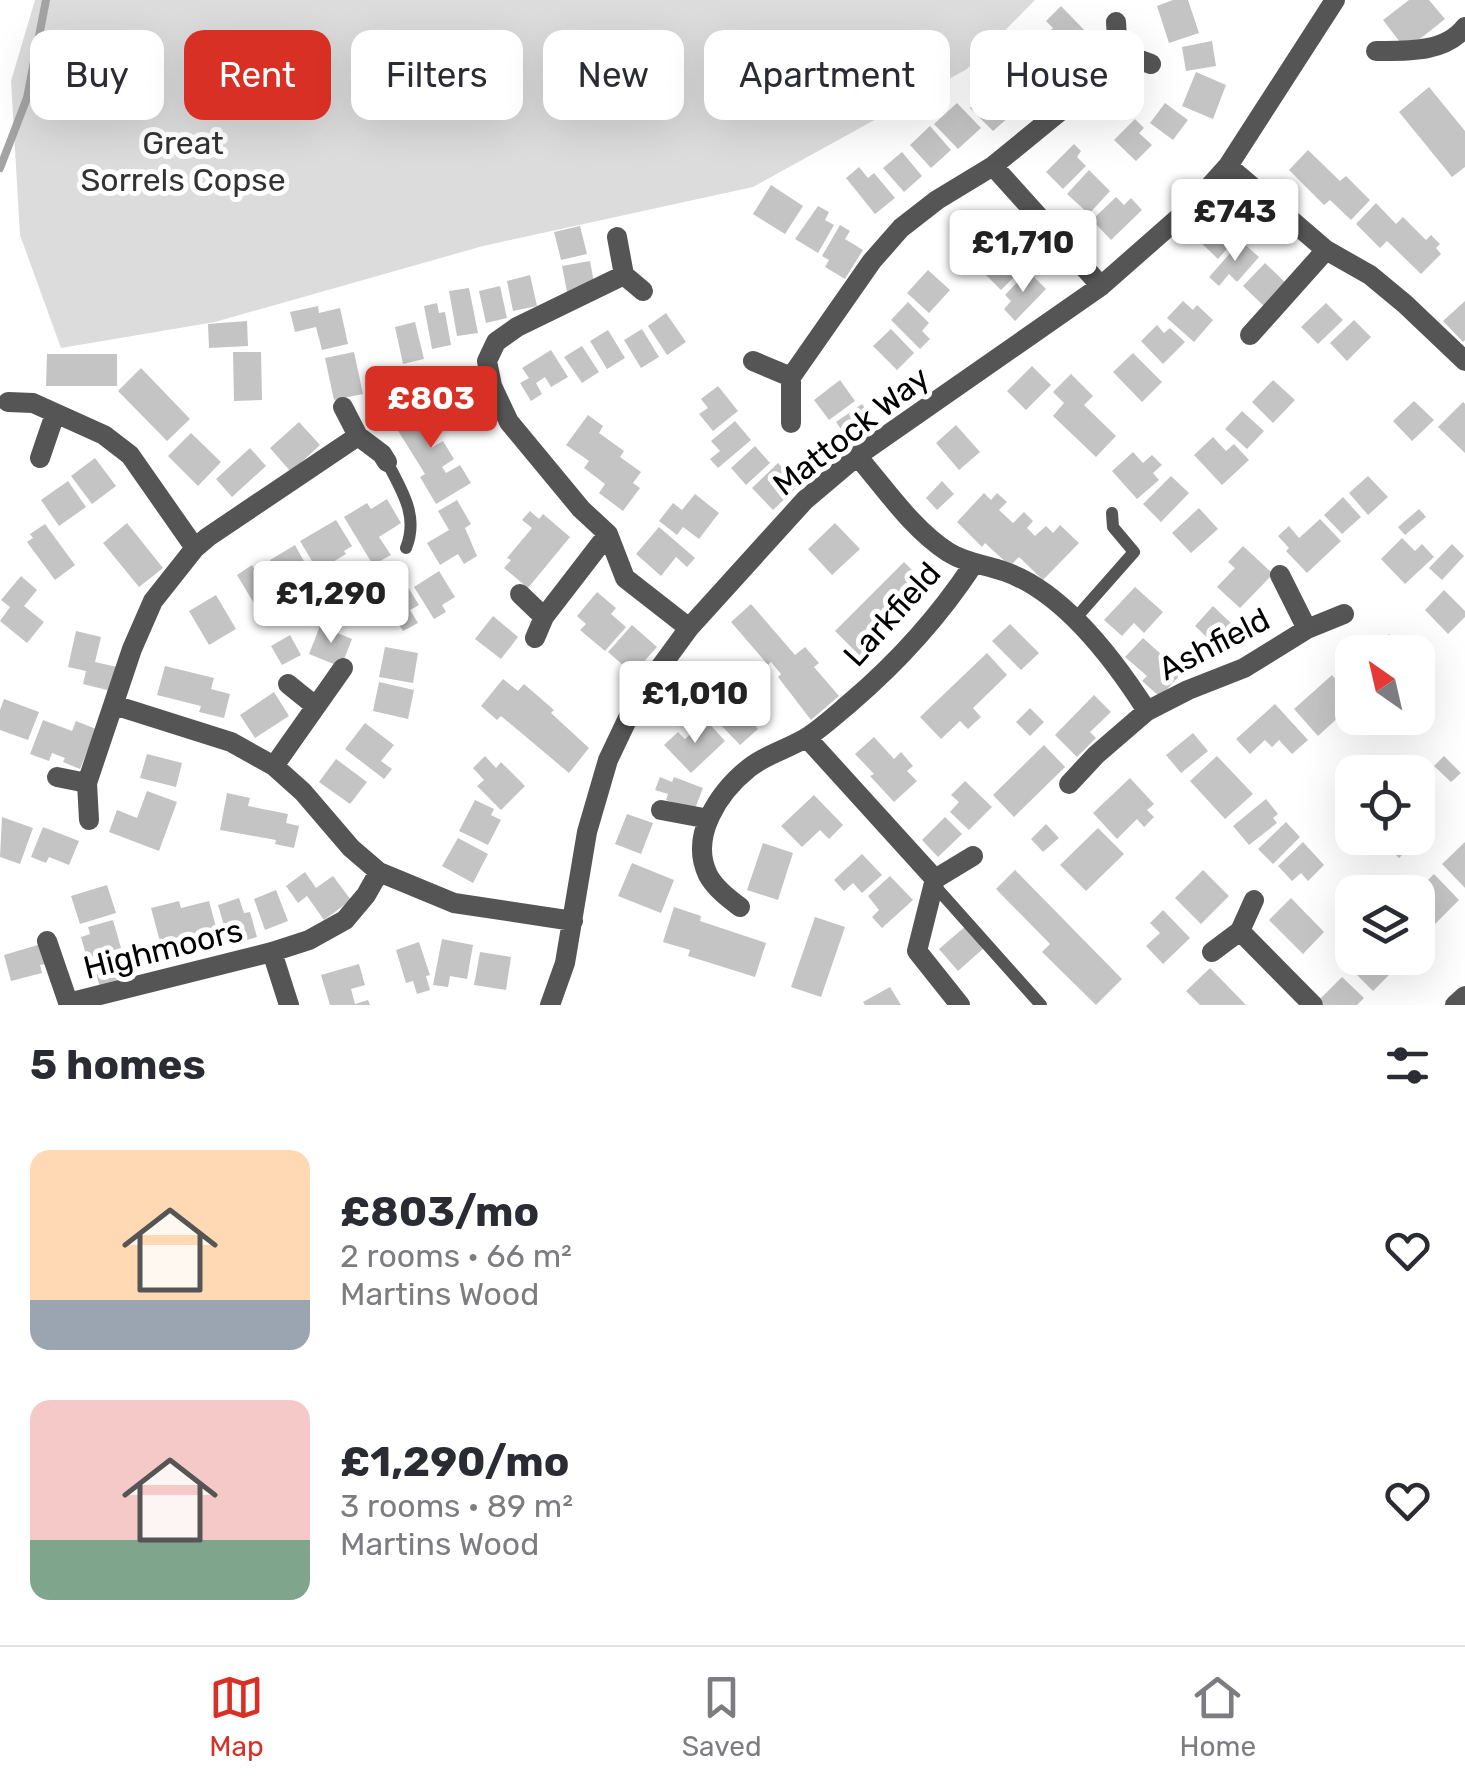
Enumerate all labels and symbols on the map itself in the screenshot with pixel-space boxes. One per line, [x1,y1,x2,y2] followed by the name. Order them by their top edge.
[80,124,286,199] park label: Great Sorrels Copse
[1176,179,1294,264] pin: £743
[942,210,1104,295] pin: £1,710
[765,358,937,504] street label: Mattock Way
[372,366,490,451] pin: £803
[836,554,948,674] street label: Larkfield
[250,561,412,646] pin: £1,290
[1152,600,1276,688] street label: Ashfield
[1335,635,1435,735] north arrow
[614,661,776,746] pin: £1,010
[79,911,247,987] street label: Highmoors

